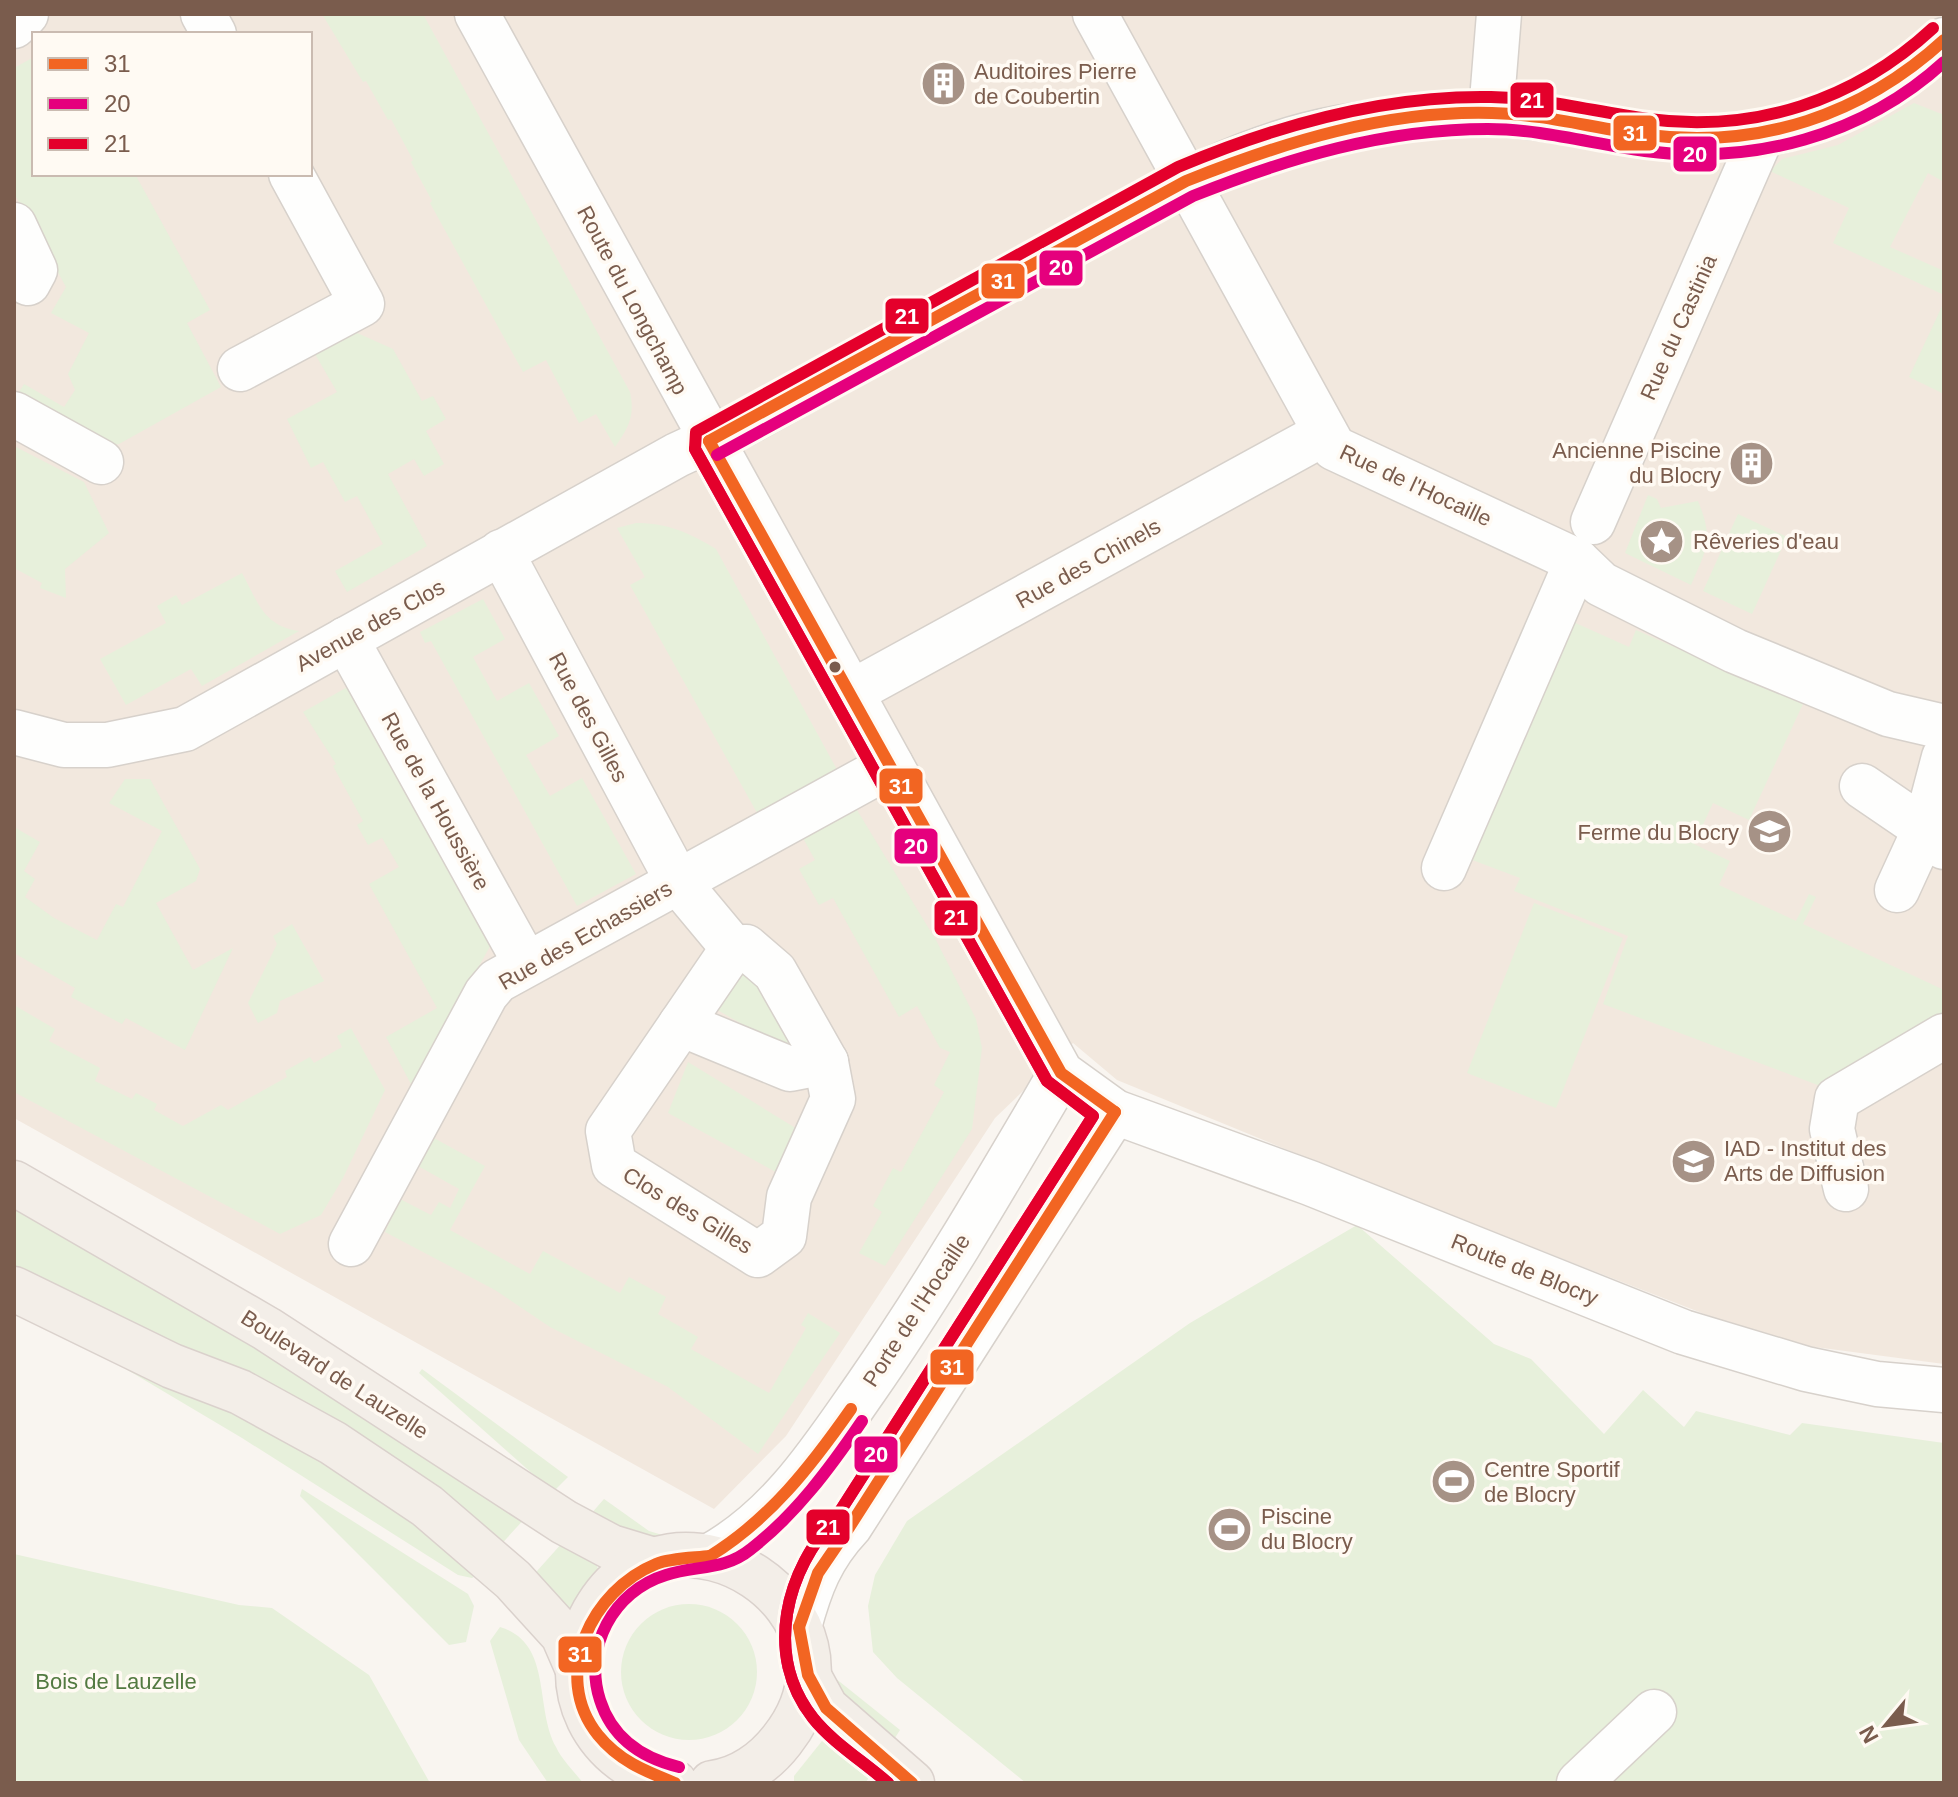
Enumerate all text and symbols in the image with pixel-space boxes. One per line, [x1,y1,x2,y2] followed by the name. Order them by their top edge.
[32,32,312,176] legend
[104,50,131,77] text: 31
[974,59,1137,109] place label: Auditoires Pierre de Coubertin
[919,60,967,108] building icon: Auditoires Pierre de Coubertin
[1509,81,1555,119] line badge: 21
[1520,88,1544,113] text: 21
[104,90,131,117] text: 20
[1612,114,1658,152] line badge: 31
[1623,121,1647,146] text: 31
[104,130,131,157] text: 21
[1672,135,1718,173] line badge: 20
[1683,142,1707,167] text: 20
[572,201,693,399] street label: Route du Longchamp
[1038,249,1084,287] line badge: 20
[1635,250,1722,404] street label: Rue du Castinia
[1049,255,1073,280] text: 20
[980,262,1026,300] line badge: 31
[991,269,1015,294] text: 31
[884,297,930,335] line badge: 21
[895,304,919,329] text: 21
[1552,438,1721,488] place label: Ancienne Piscine du Blocry
[1336,439,1496,532] street label: Rue de l'Hocaille
[1728,439,1776,487] building icon: Ancienne Piscine du Blocry
[1012,513,1165,614] street label: Rue des Chinels
[1638,517,1686,565] place icon: Rêveries d'eau
[1693,529,1839,554] place label: Rêveries d'eau
[292,574,449,677] street label: Avenue des Clos
[544,648,633,786] street label: Rue des Gilles
[827,659,843,675] unlabelled marker
[376,708,495,894] street label: Rue de la Houssière
[878,767,924,805] line badge: 31
[889,774,913,799] text: 31
[1746,808,1794,856] school or university icon: Ferme du Blocry
[1578,820,1739,845] place label: Ferme du Blocry
[893,827,939,865] line badge: 20
[904,834,928,859] text: 20
[494,876,676,995] street label: Rue des Echassiers
[933,899,979,937] line badge: 21
[944,905,968,930] text: 21
[1724,1136,1887,1186] place label: IAD - Institut des Arts de Diffusion
[1669,1137,1717,1185] school or university icon: IAD - Institut des Arts de Diffusion
[618,1162,757,1259] street label: Clos des Gilles
[858,1229,975,1391] street label: Porte de l'Hocaille
[1448,1229,1602,1310] street label: Route de Blocry
[237,1305,433,1444] street label: Boulevard de Lauzelle
[929,1348,975,1386] line badge: 31
[940,1355,964,1380] text: 31
[853,1435,899,1474] line badge: 20
[864,1442,888,1467] text: 20
[1484,1457,1621,1507] place label: Centre Sportif de Blocry
[1429,1458,1477,1506] sports icon: Centre Sportif de Blocry
[1261,1504,1353,1554] place label: Piscine du Blocry
[1206,1505,1254,1553] sports icon: Piscine du Blocry
[805,1508,851,1546] line badge: 21
[816,1515,840,1540] text: 21
[557,1635,603,1674] line badge: 31
[568,1642,592,1667] text: 31
[35,1669,197,1694] park label: Bois de Lauzelle
[1846,1685,1926,1765] north arrow
[1854,1721,1884,1747] text: N

